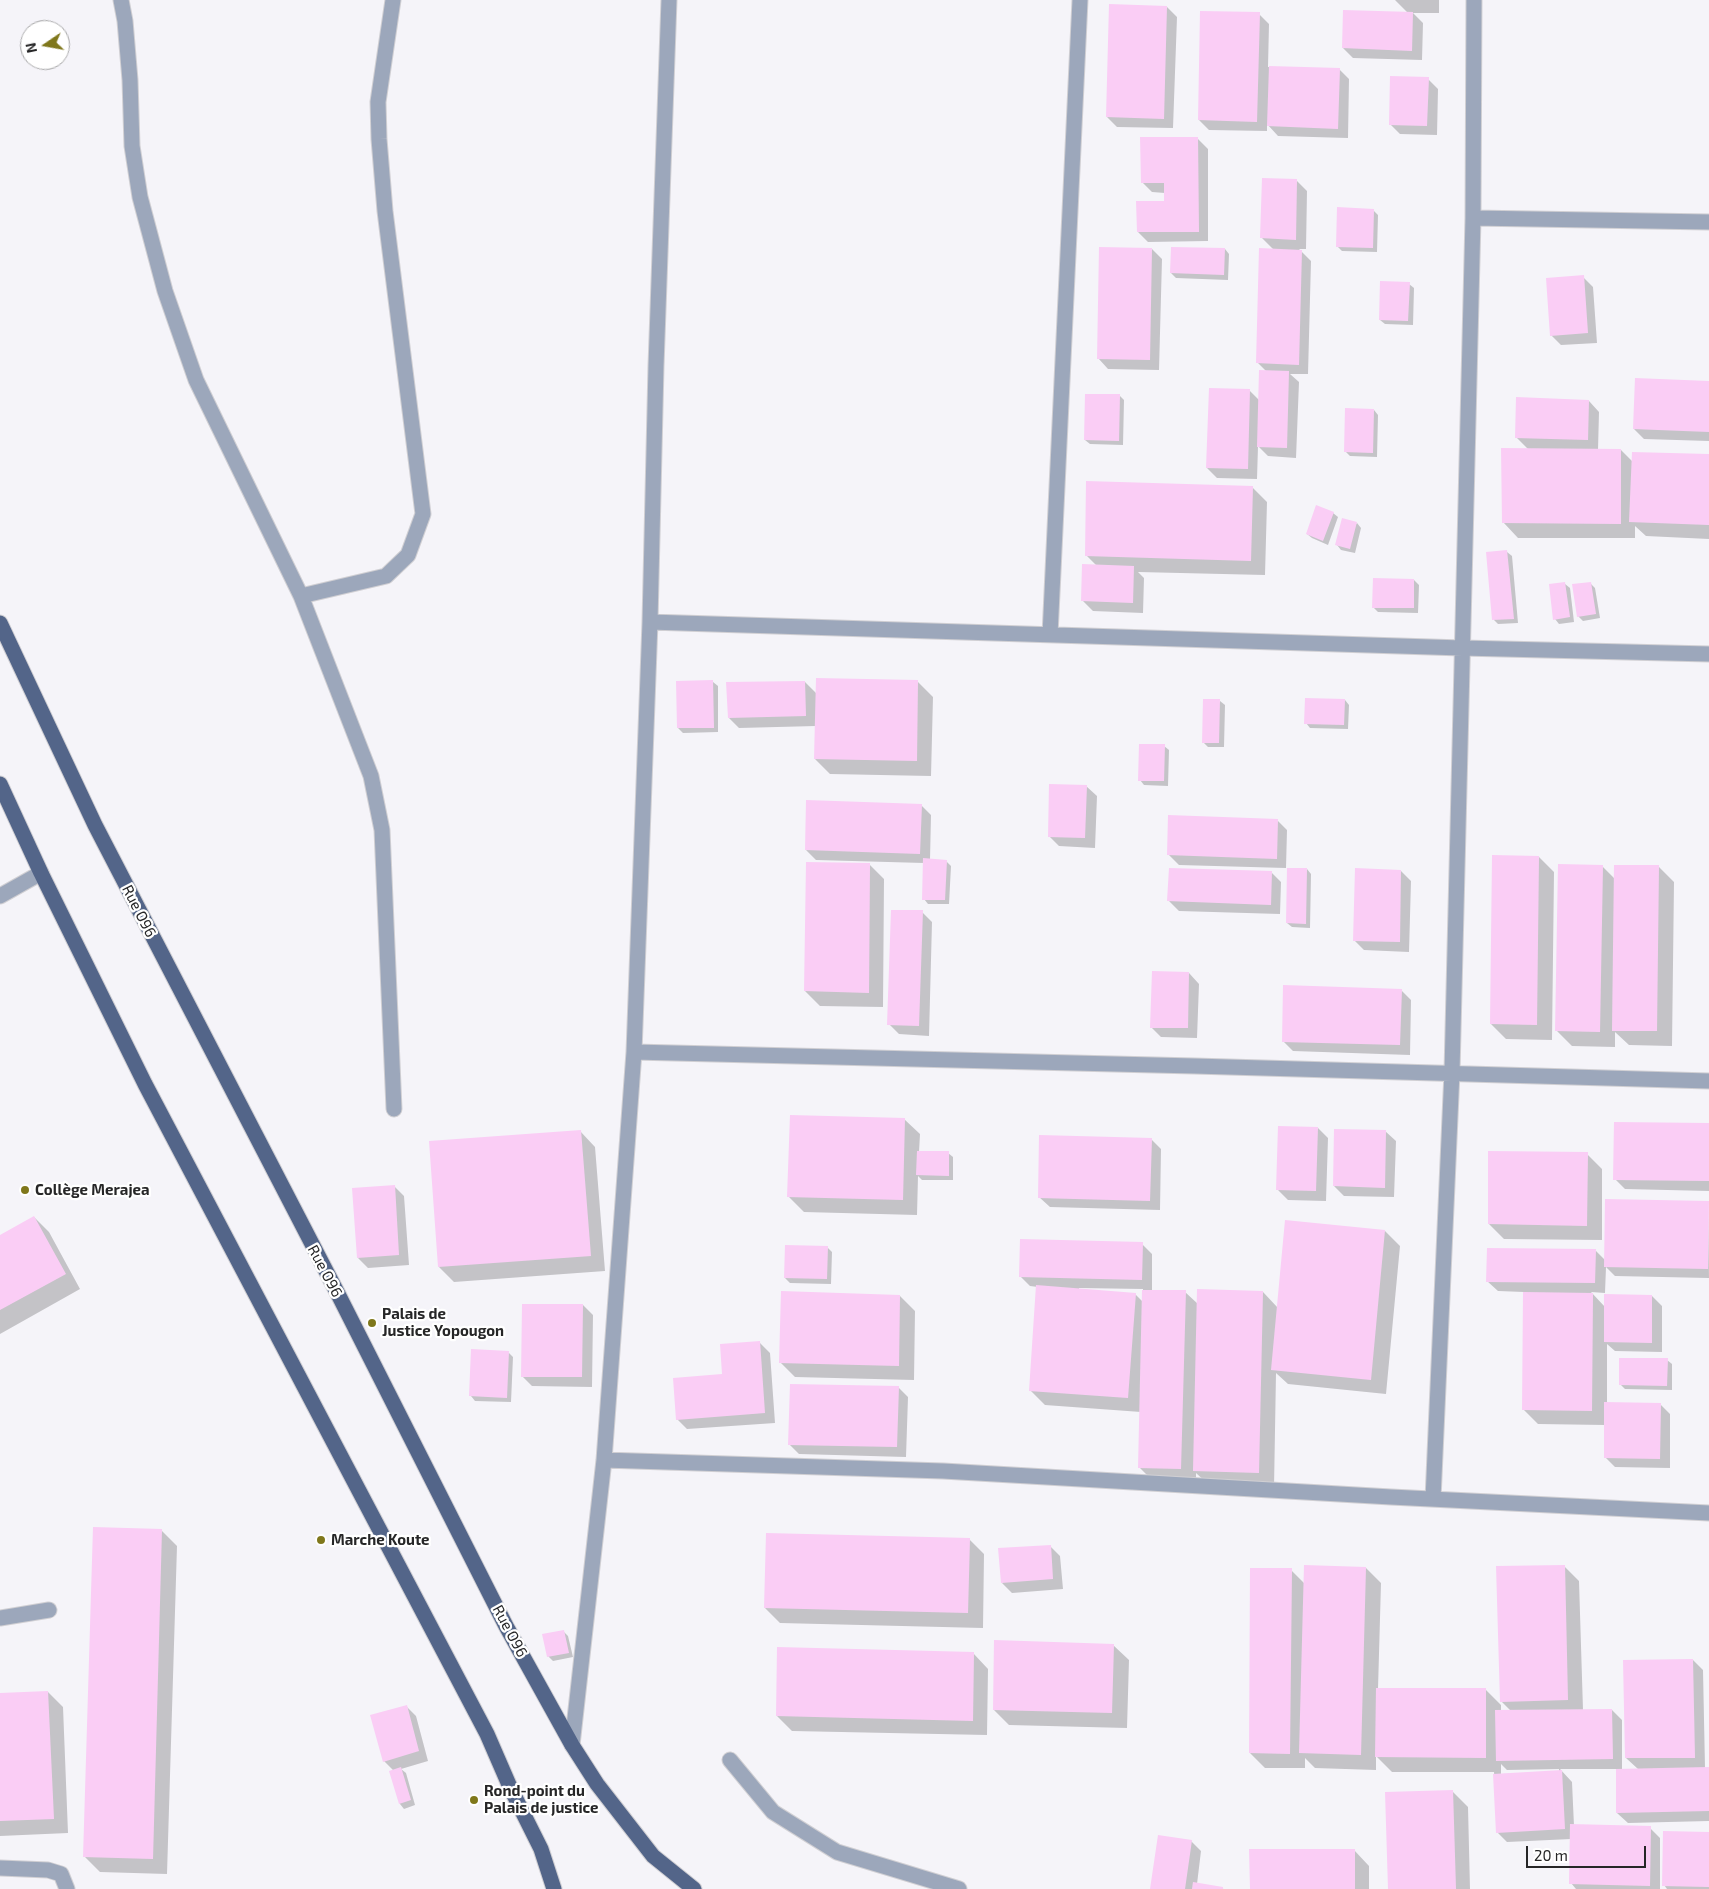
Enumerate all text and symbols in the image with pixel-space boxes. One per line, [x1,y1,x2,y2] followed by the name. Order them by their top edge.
[20,20,70,70] north arrow
[21,41,40,55] text: N
[118,882,160,940] street label: Rue O96
[35,1181,150,1199] place label: Collège Merajea
[19,1184,31,1196] marker: Collège Merajea
[304,1242,346,1300] street label: Rue O96
[382,1305,504,1340] place label: Palais de Justice Yopougon
[366,1317,378,1329] marker: Palais de Justice Yopougon
[331,1531,430,1549] place label: Marche Koute
[315,1534,327,1546] marker: Marche Koute
[489,1602,531,1660] street label: Rue O96
[484,1782,599,1817] place label: Rond-point du Palais de justice
[468,1794,480,1806] marker: Rond-point du Palais de justice
[1529,1836,1649,1868] scale bar
[1534,1846,1568,1864] text: 20 m

